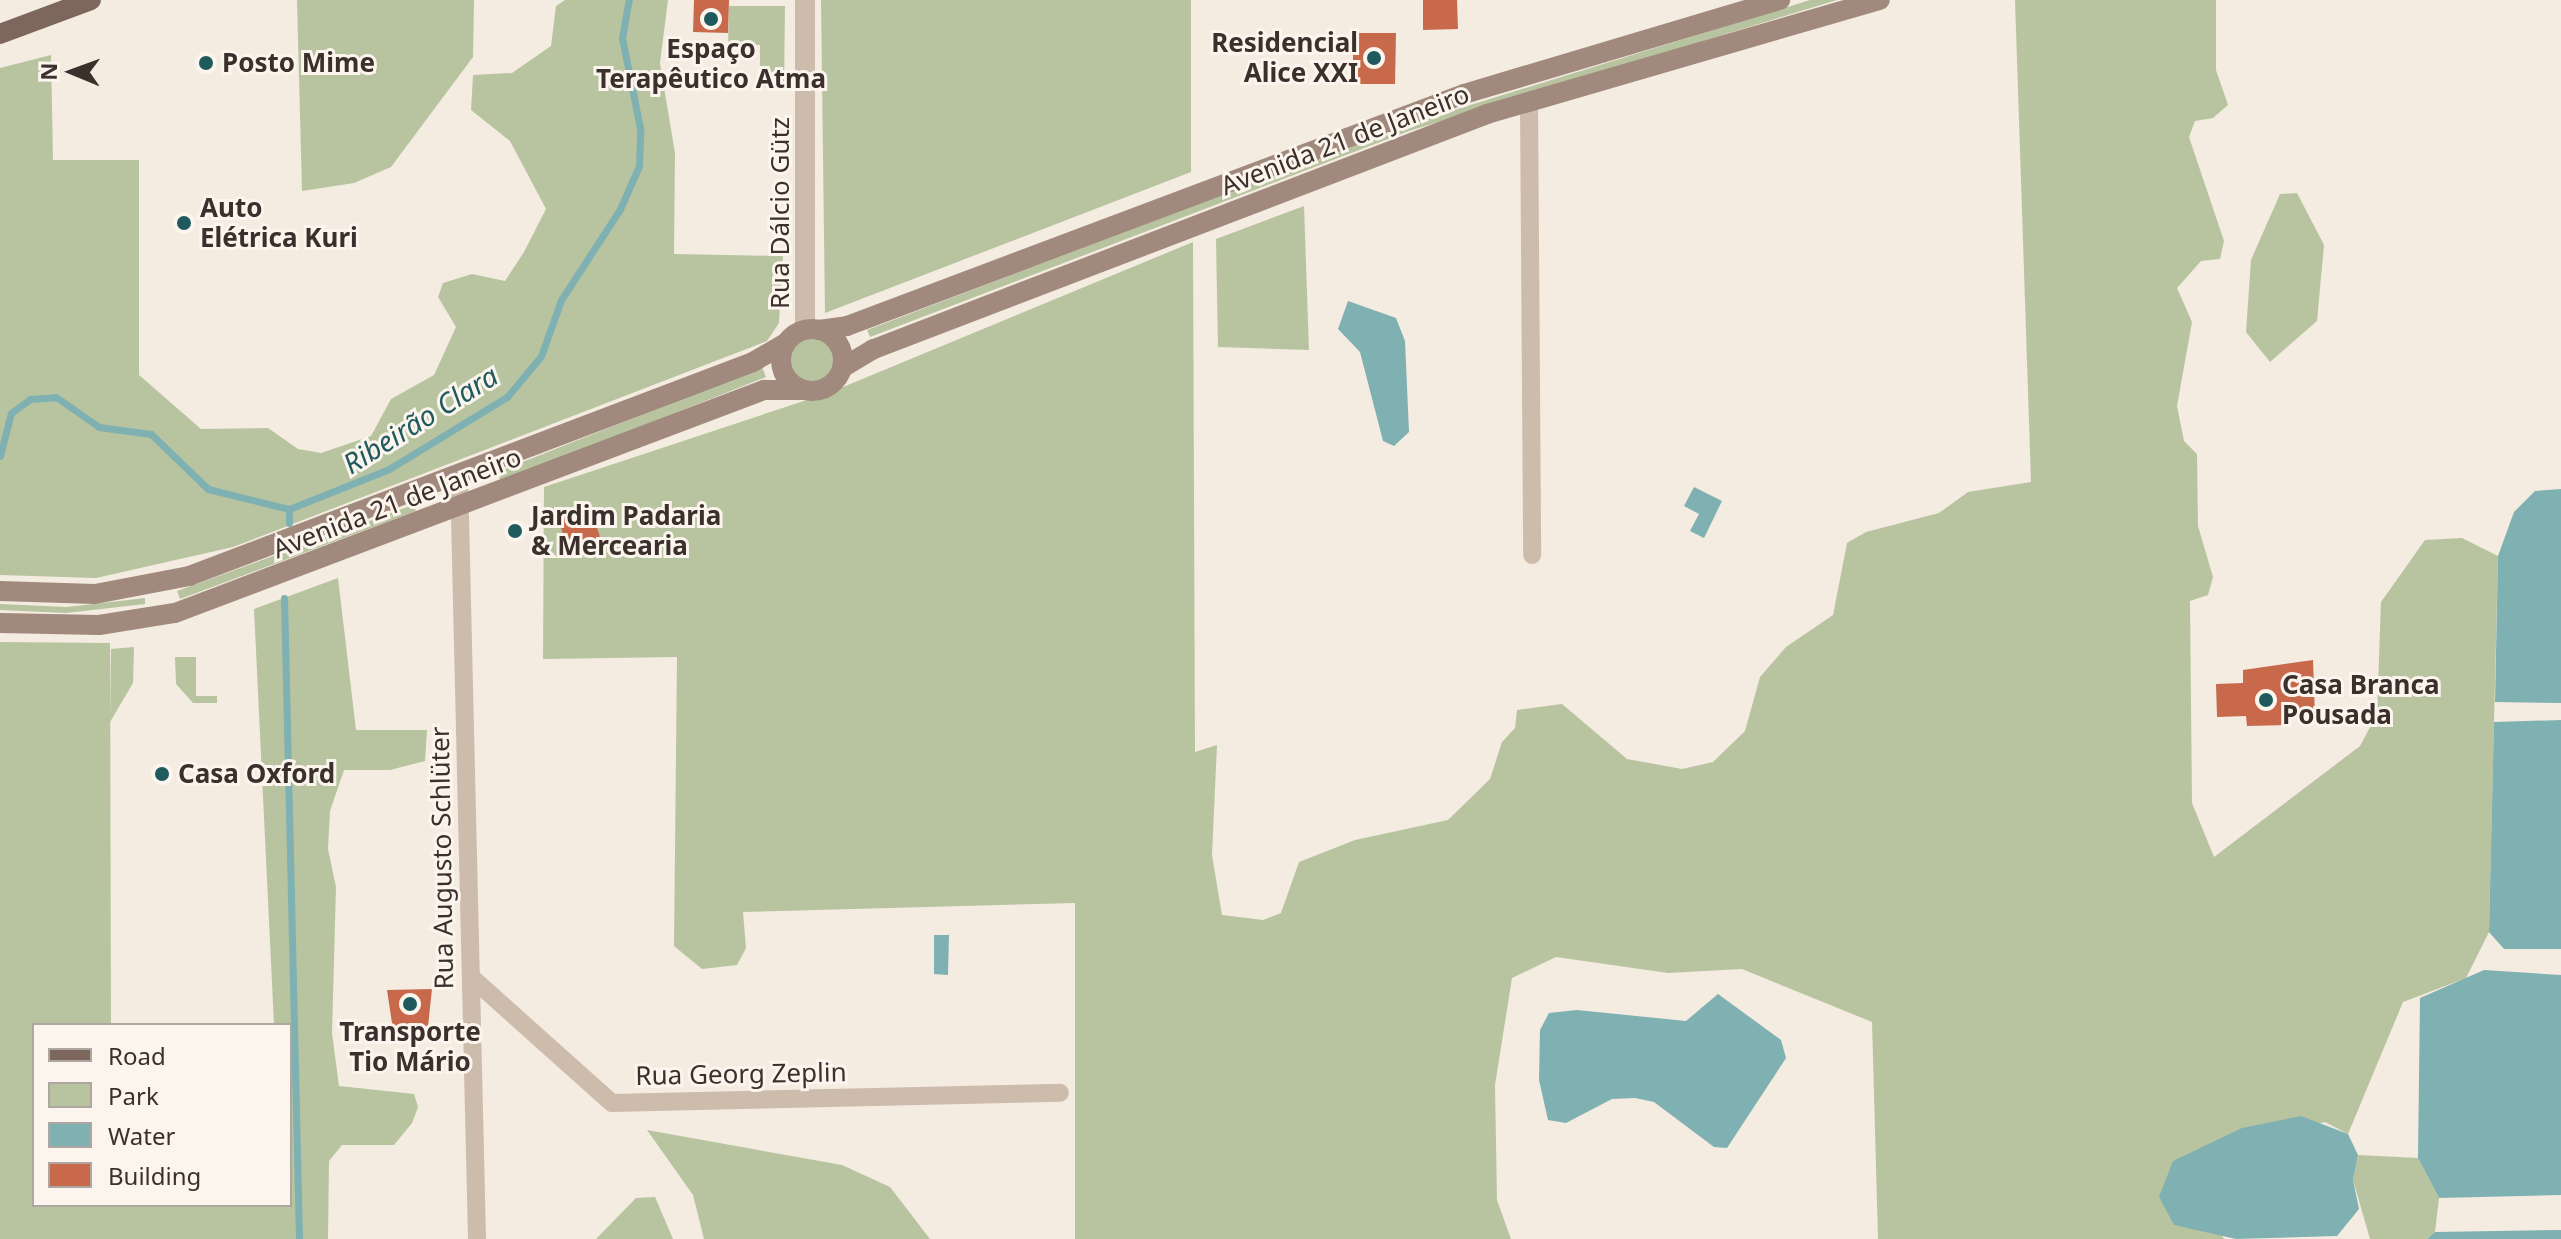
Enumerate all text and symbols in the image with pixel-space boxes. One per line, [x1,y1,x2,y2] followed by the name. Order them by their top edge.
[700,8,722,30] marker: Espaço Terapêutico Atma
[1211,27,1358,88] place label: Residencial Alice XXI
[32,32,112,112] north arrow
[596,33,826,94] place label: Espaço Terapêutico Atma
[222,47,375,79] place label: Posto Mime
[1365,49,1383,67] marker: Residencial Alice XXI
[197,54,215,72] marker: Posto Mime
[33,62,63,81] text: N
[1216,78,1474,202] street label: Avenida 21 de Janeiro
[764,117,796,309] street label: Rua Dálcio Gütz
[200,192,358,254] place label: Auto Elétrica Kuri
[175,214,193,232] marker: Auto Elétrica Kuri
[336,358,504,480] water label: Ribeirão Clara
[268,441,526,565] street label: Avenida 21 de Janeiro
[531,500,721,562] place label: Jardim Padaria & Mercearia
[506,522,524,540] marker: Jardim Padaria & Mercearia
[2282,669,2440,730] place label: Casa Branca Pousada
[2257,691,2275,709] marker: Casa Branca Pousada
[424,726,460,990] street label: Rua Augusto Schlüter
[178,758,335,790] place label: Casa Oxford
[153,765,171,783] marker: Casa Oxford
[401,995,419,1013] marker: Transporte Tio Mário
[339,1016,481,1078] place label: Transporte Tio Mário
[32,1023,292,1207] legend
[108,1039,166,1072] text: Road
[635,1057,847,1091] street label: Rua Georg Zeplin
[108,1079,159,1112] text: Park
[108,1119,175,1152] text: Water
[108,1159,201,1192] text: Building

